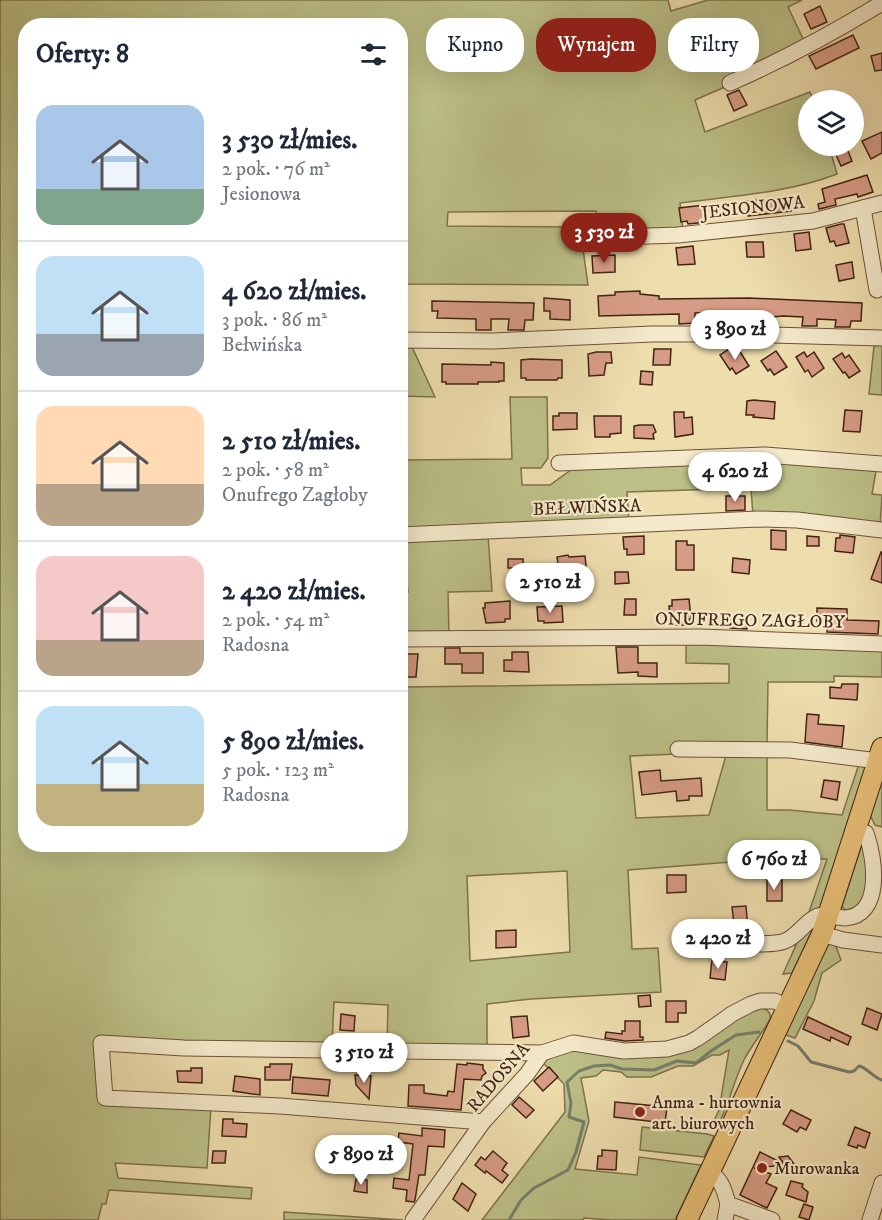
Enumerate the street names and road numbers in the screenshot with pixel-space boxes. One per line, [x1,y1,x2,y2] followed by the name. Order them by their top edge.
[698,192,806,225] street label: JESIONOWA
[532,494,642,521] street label: BEŁWIŃSKA
[655,608,846,634] street label: ONUFREGO ZAGŁOBY
[463,1038,535,1117] street label: RADOSNA

